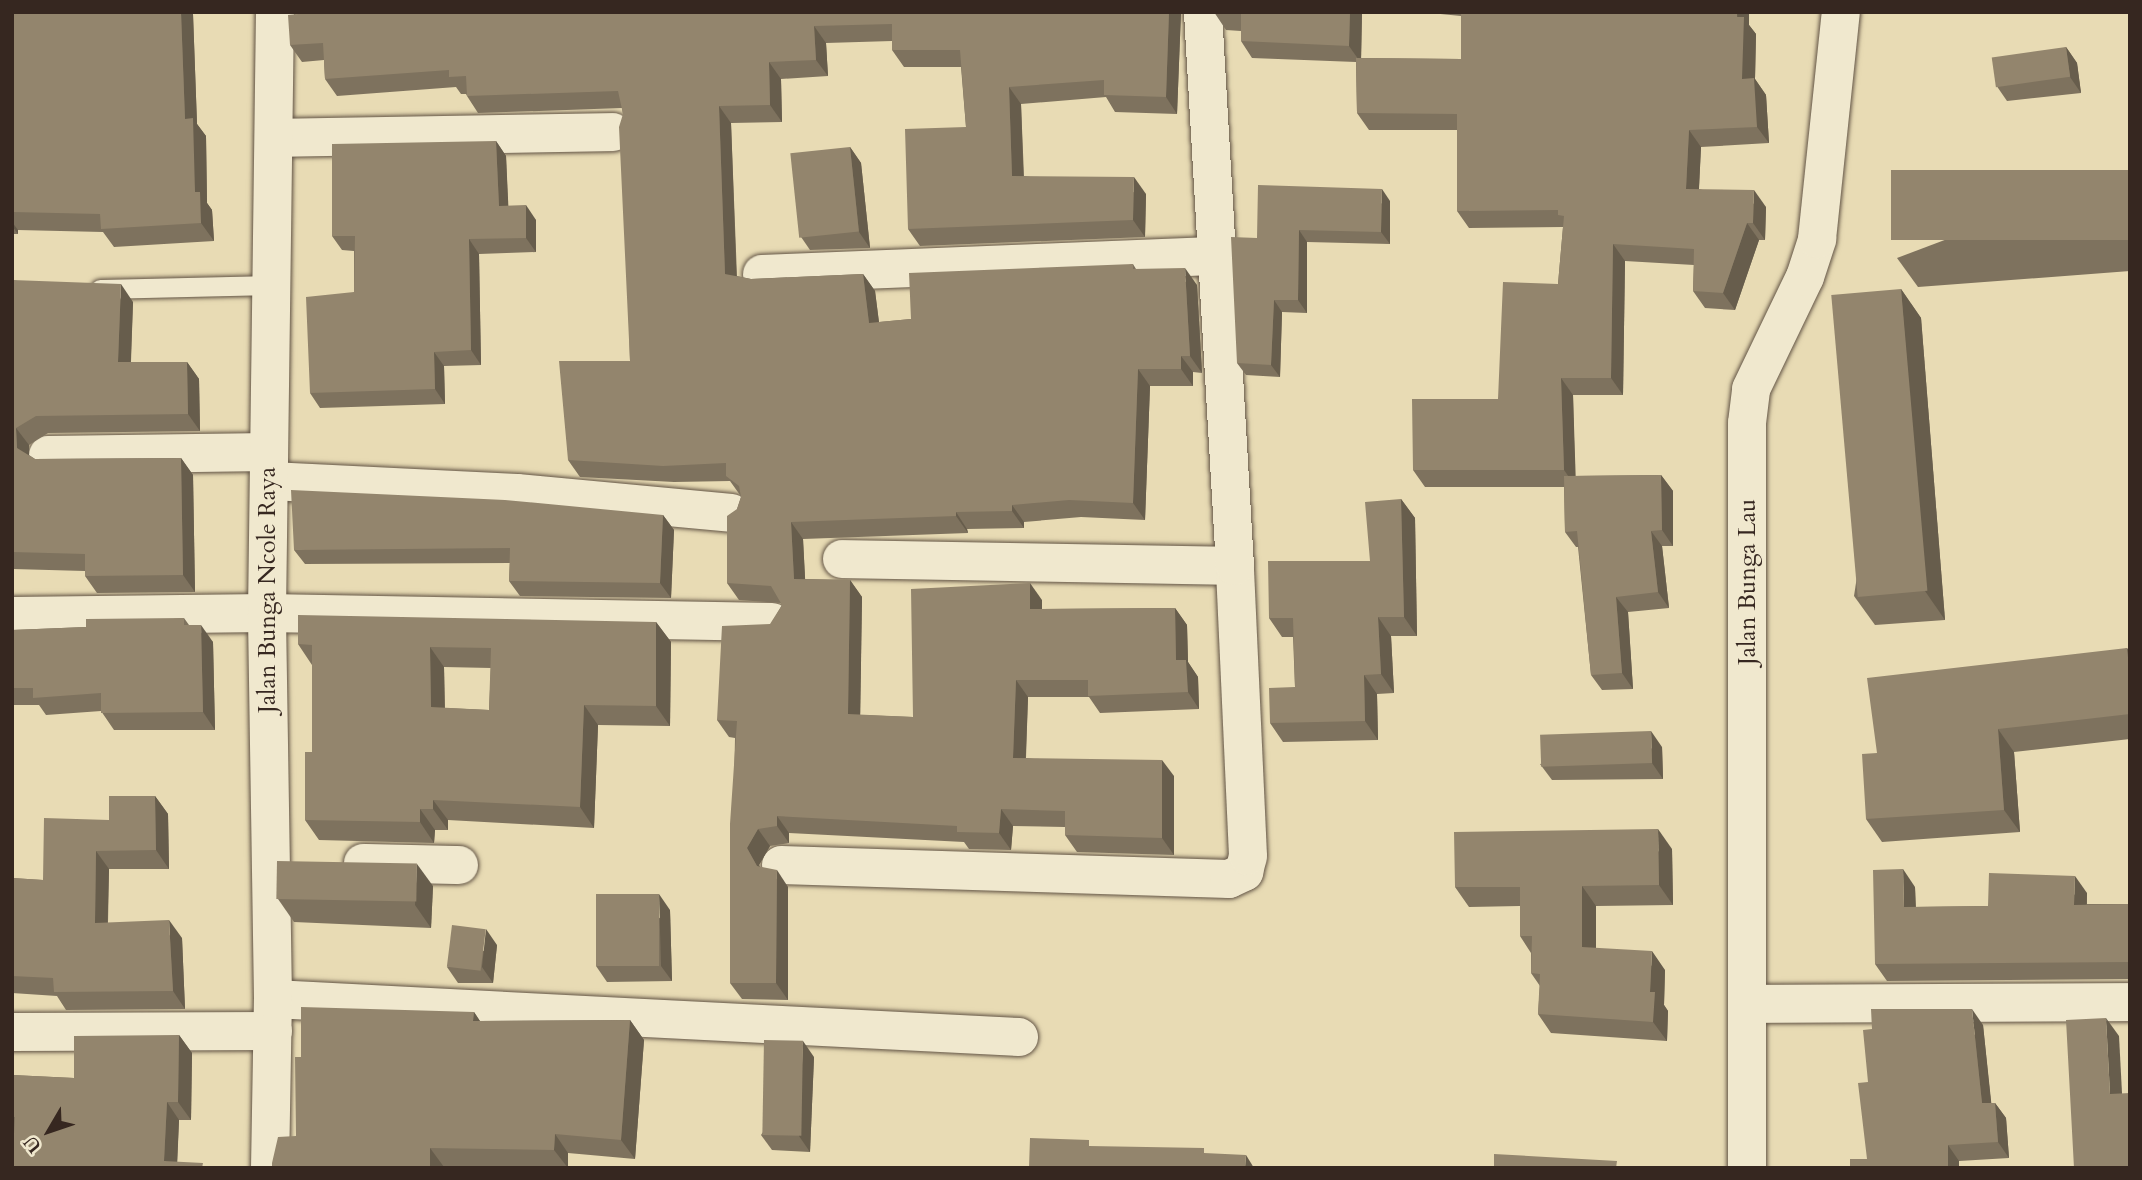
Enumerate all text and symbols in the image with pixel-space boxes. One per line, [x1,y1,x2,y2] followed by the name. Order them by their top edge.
[254,467,282,713] street label: Jalan Bunga Ncole Raya
[1734,499,1762,665] street label: Jalan Bunga Lau
[14,1096,84,1166] north arrow
[18,1130,48,1158] text: U

